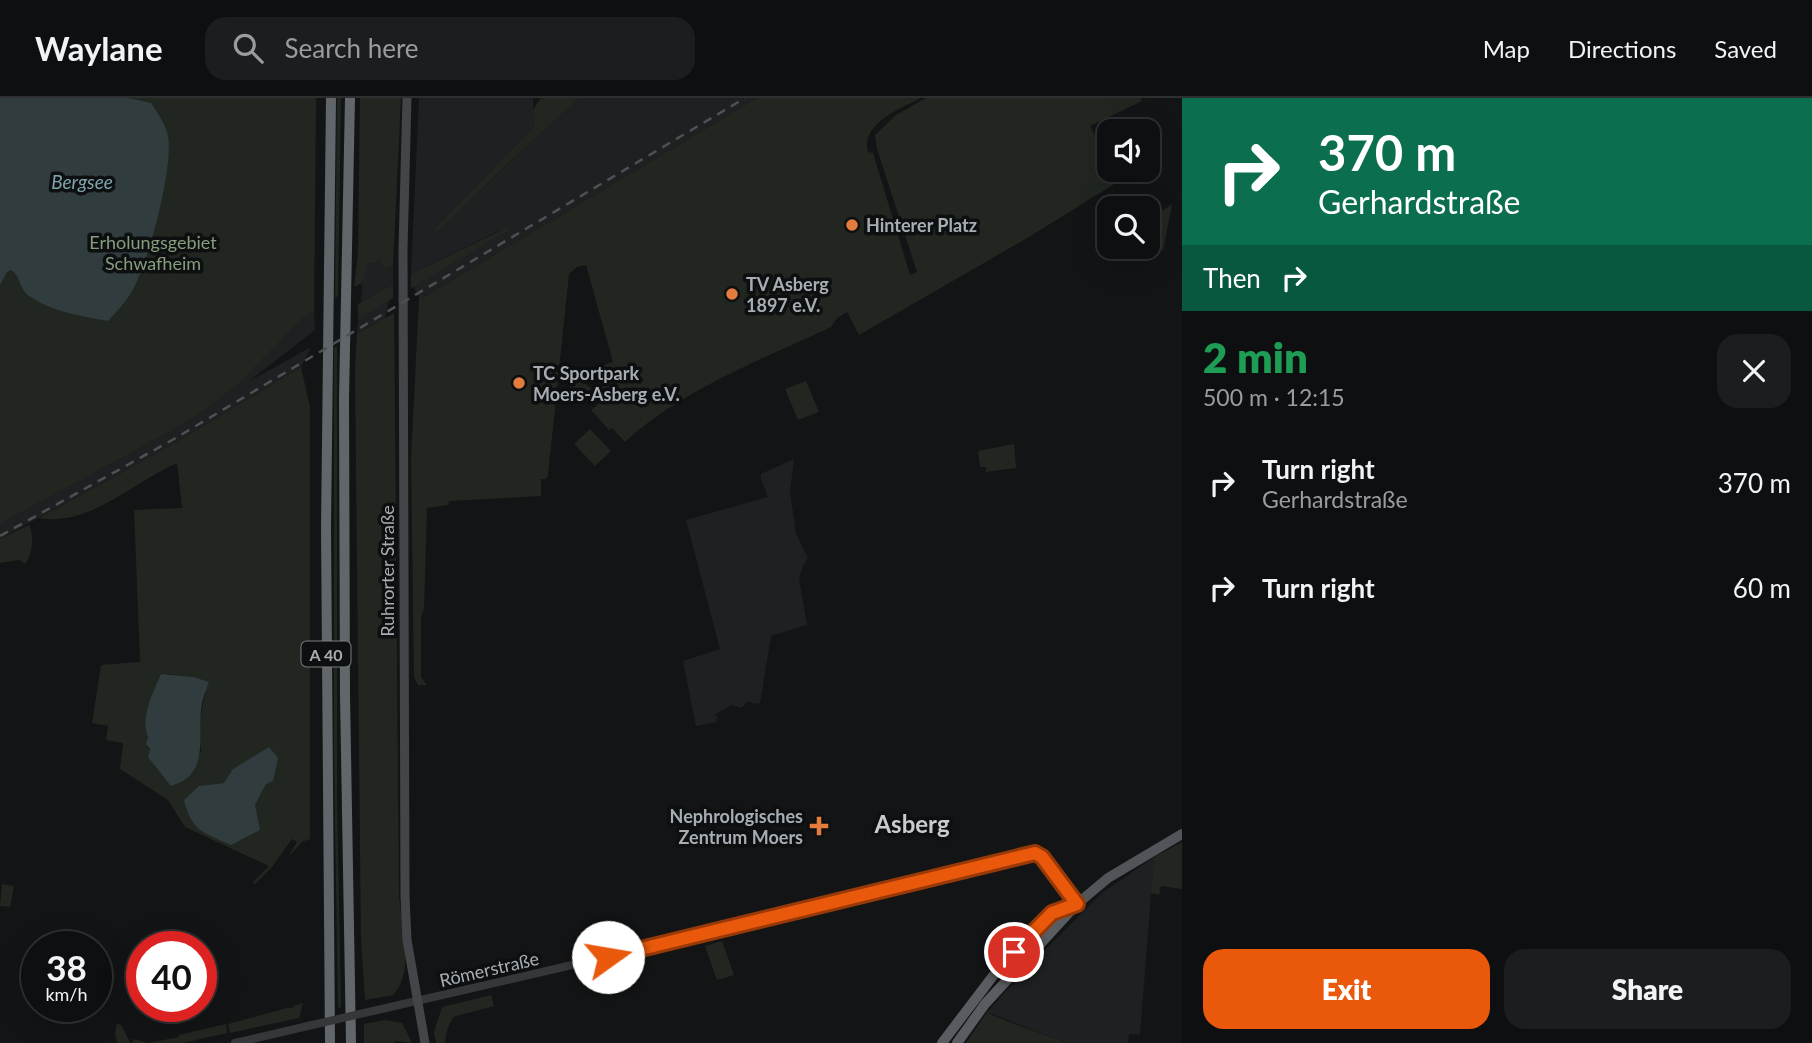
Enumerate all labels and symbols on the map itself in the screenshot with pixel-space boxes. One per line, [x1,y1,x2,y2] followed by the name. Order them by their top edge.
[51,170,113,193] water label: Bergsee
[866,214,977,236] place label: Hinterer Platz
[844,217,860,233] marker: Hinterer Platz
[89,231,217,274] park label: Erholungsgebiet Schwafheim
[746,273,829,316] place label: TV Asberg 1897 e.V.
[724,286,740,302] marker: TV Asberg 1897 e.V.
[533,362,680,405] place label: TC Sportpark Moers-Asberg e.V.
[511,375,527,391] marker: TC Sportpark Moers-Asberg e.V.
[376,505,398,637] street label: Ruhrorter Straße
[302,642,350,666] road number: A 40
[670,805,803,848] place label: Nephrologisches Zentrum Moers
[873,809,950,838] district label: Asberg
[809,816,829,836] marker: Nephrologisches Zentrum Moers
[571,920,645,994] position arrow
[984,922,1044,982] pin
[126,931,217,1022] speed limit sign: 40
[437,947,541,991] street label: Römerstraße

